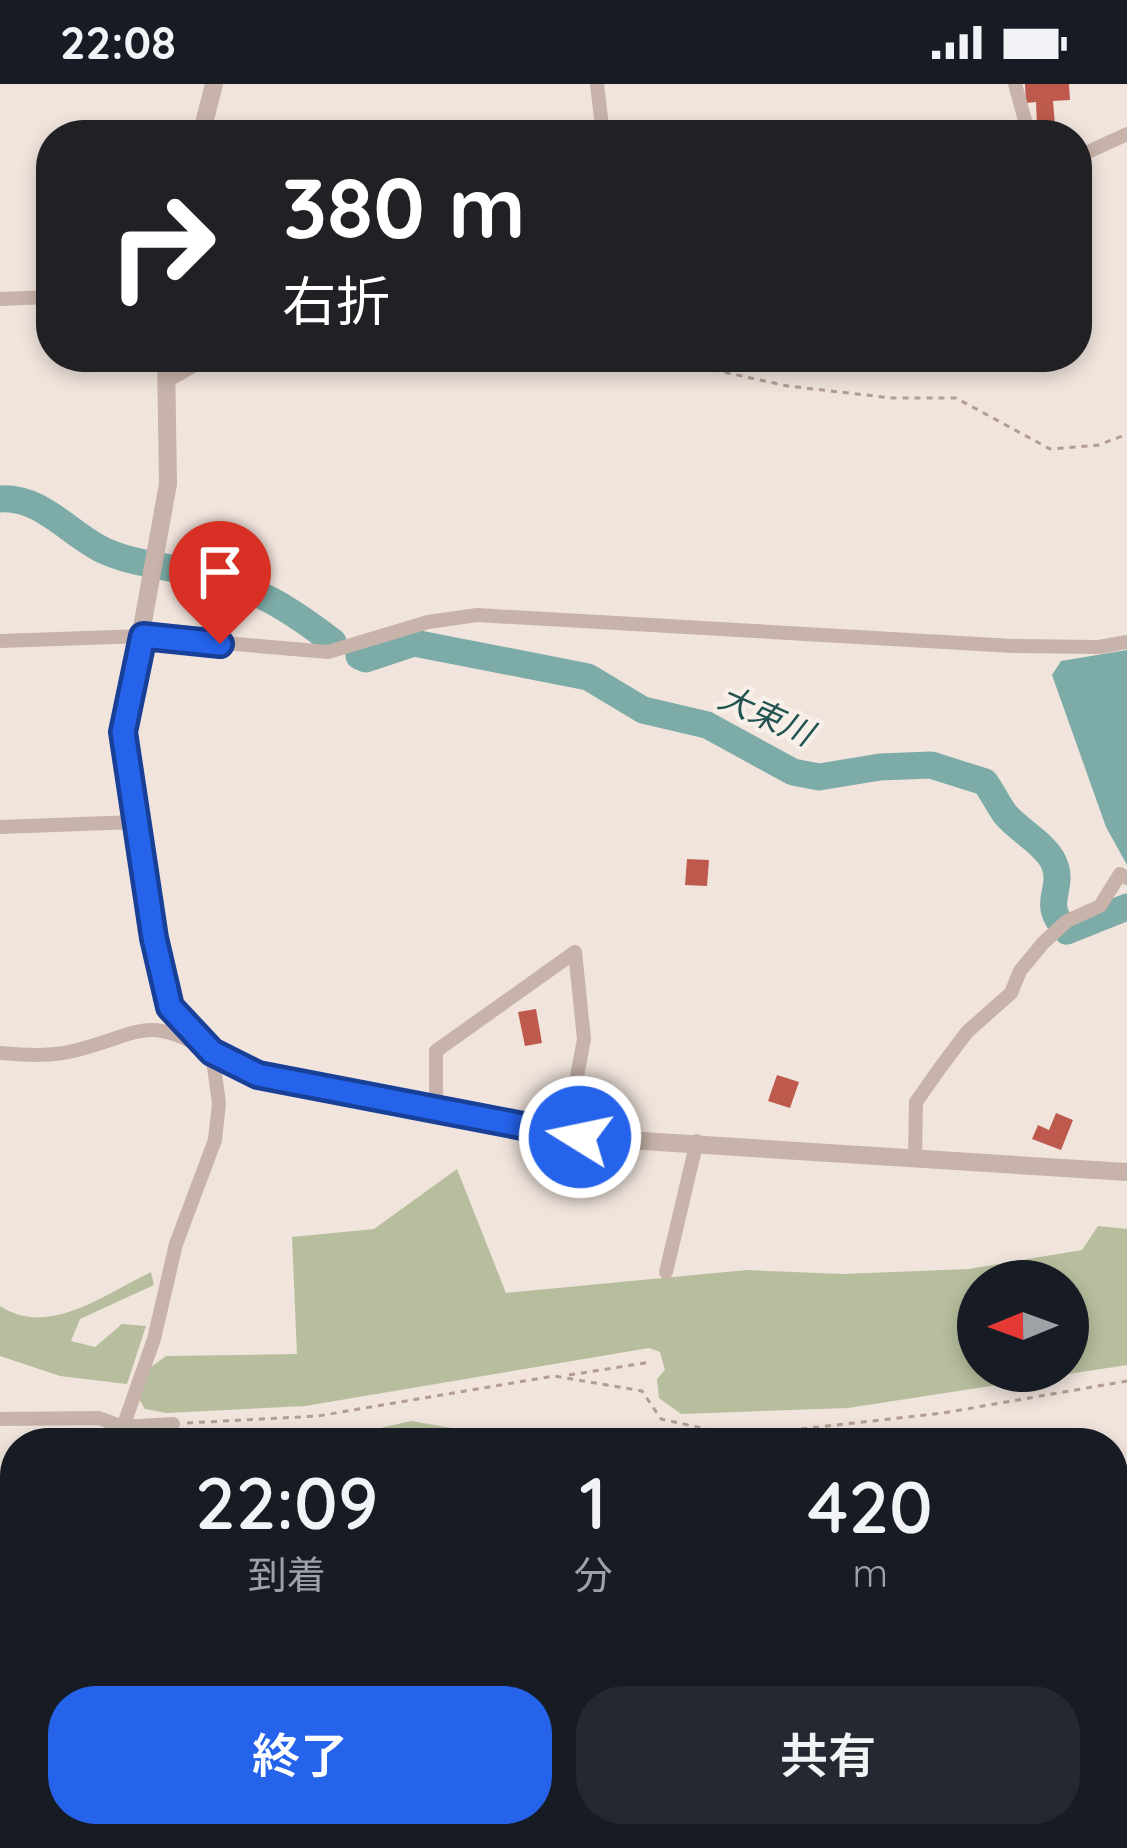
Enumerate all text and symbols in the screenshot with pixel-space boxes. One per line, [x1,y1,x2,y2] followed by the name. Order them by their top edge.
[60,14,176,70] text: 22:08
[282,154,526,259] text: 380 m
[84,168,240,324] icon: right
[282,267,390,335] text: 右折
[169,521,271,644] pin
[187,539,253,605] icon: arrive
[713,676,823,755] water label: 大束川
[517,1074,643,1200] position arrow
[957,1260,1089,1392] north arrow
[957,1260,1089,1392] map controls
[195,1457,378,1547] text: 22:09
[579,1457,607,1547] text: 1
[808,1461,933,1551] text: 420
[852,1548,888,1597] text: m
[248,1550,326,1599] text: 到着
[573,1550,612,1599] text: 分
[48,1686,552,1824] button: 終了
[576,1686,1080,1824] button: 共有

